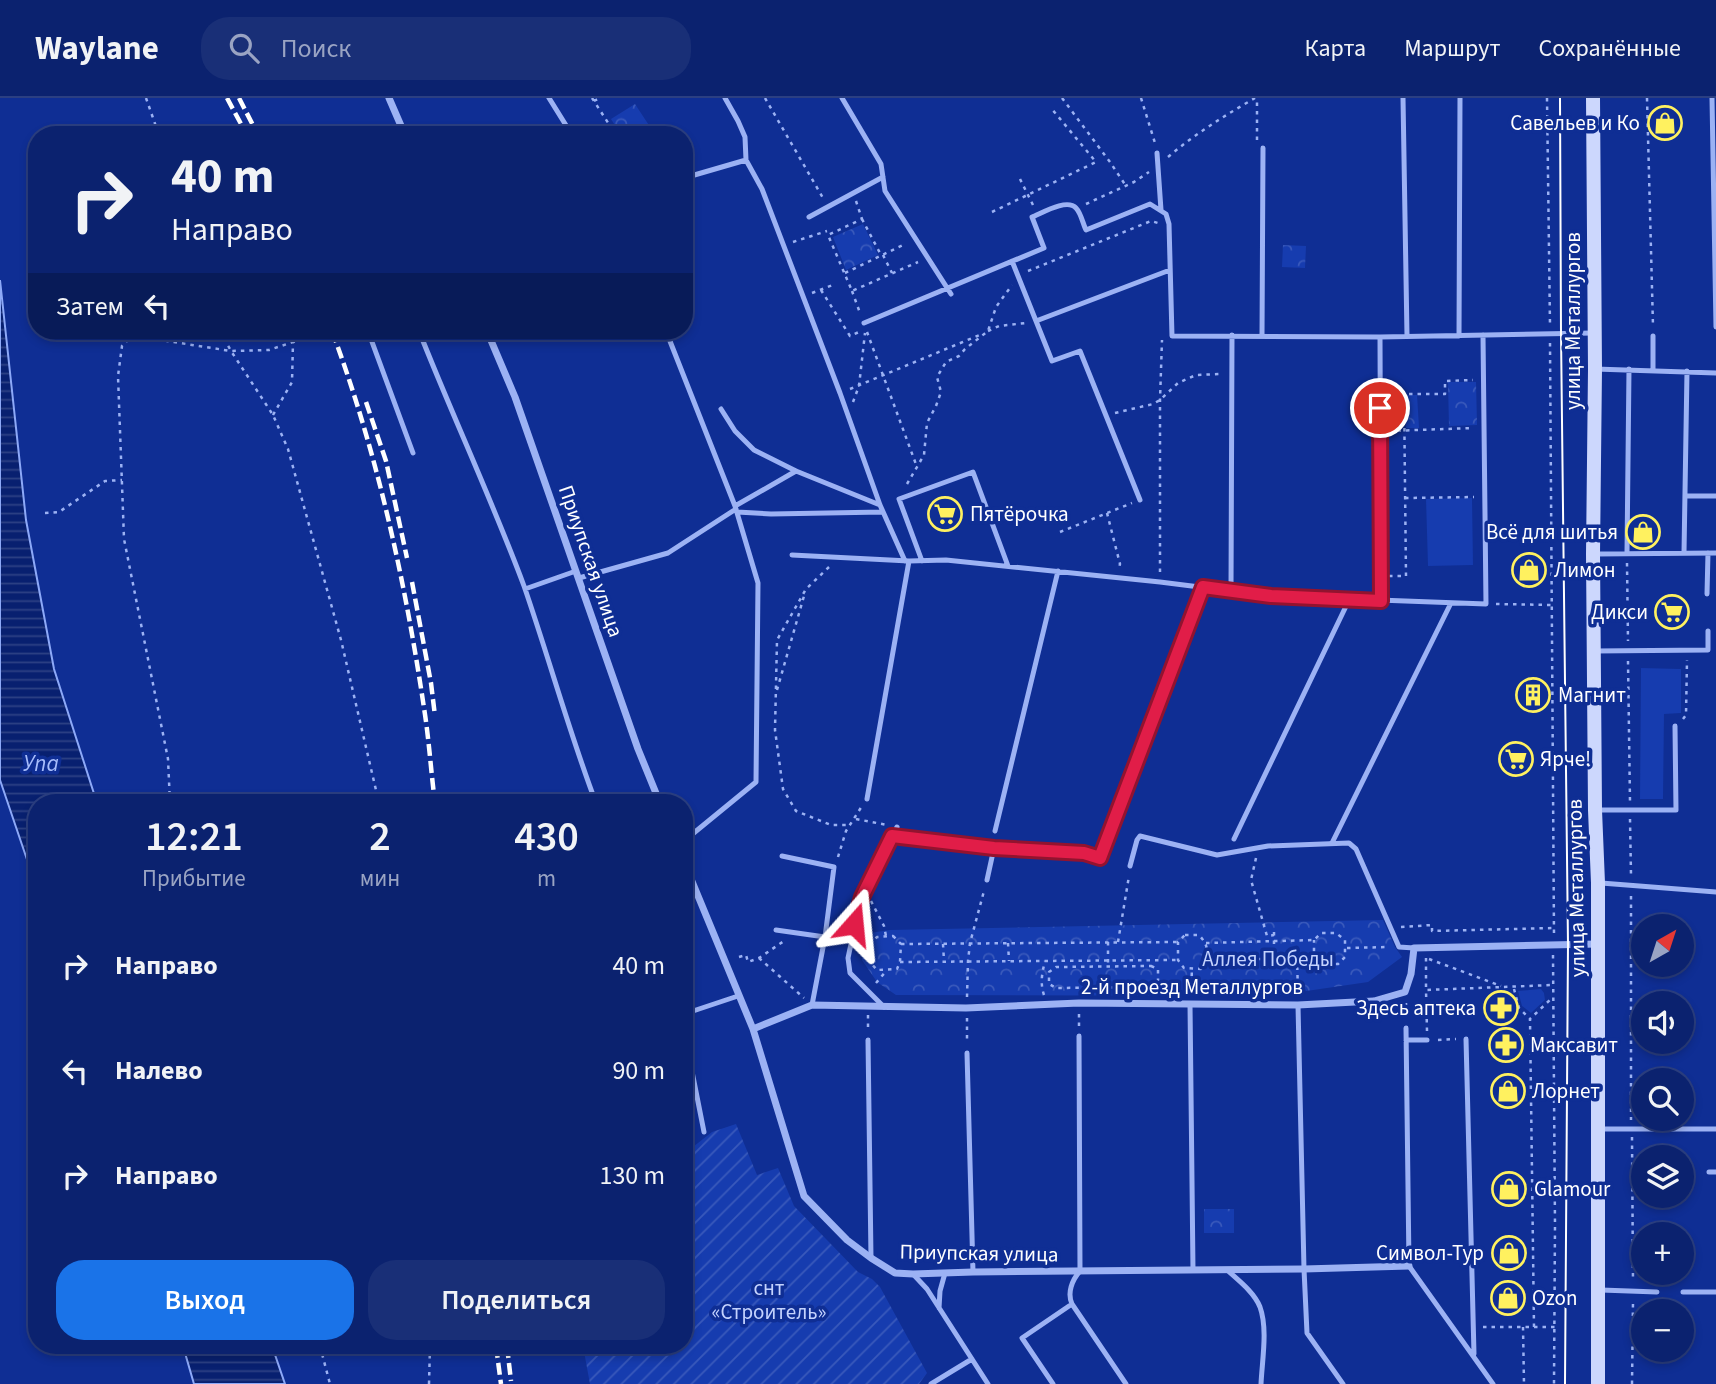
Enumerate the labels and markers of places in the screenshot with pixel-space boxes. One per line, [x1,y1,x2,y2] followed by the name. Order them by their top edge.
[1646,104,1684,142] shop icon: Савельев и Ко
[1510,108,1640,138] place label: Савельев и Ко
[1350,378,1410,438] pin
[926,495,964,533] supermarket icon: Пятёрочка
[970,499,1069,529] place label: Пятёрочка
[1624,513,1662,551] shop icon: Всё для шитья
[1486,517,1618,547] place label: Всё для шитья
[1510,551,1548,589] shop icon: Лимон
[1554,555,1616,585] place label: Лимон
[1653,593,1691,631] supermarket icon: Дикси
[1591,597,1648,627] place label: Дикси
[1514,676,1552,714] building icon: Магнит
[1558,680,1626,710] place label: Магнит
[1497,740,1535,778] supermarket icon: Ярче!
[1540,744,1591,774] place label: Ярче!
[1482,989,1520,1027] pharmacy icon: Здесь аптека
[1356,993,1476,1023] place label: Здесь аптека
[1487,1026,1525,1064] pharmacy icon: Максавит
[1530,1030,1618,1060] place label: Максавит
[1489,1072,1527,1110] shop icon: Лорнет
[1532,1076,1600,1106] place label: Лорнет
[1490,1170,1528,1208] shop icon: Glamour
[1534,1174,1611,1204] place label: Glamour
[1490,1234,1528,1272] shop icon: Символ-Тур
[1376,1238,1484,1268] place label: Символ-Тур
[1489,1279,1527,1317] shop icon: Ozon
[1532,1283,1577,1313] place label: Ozon

